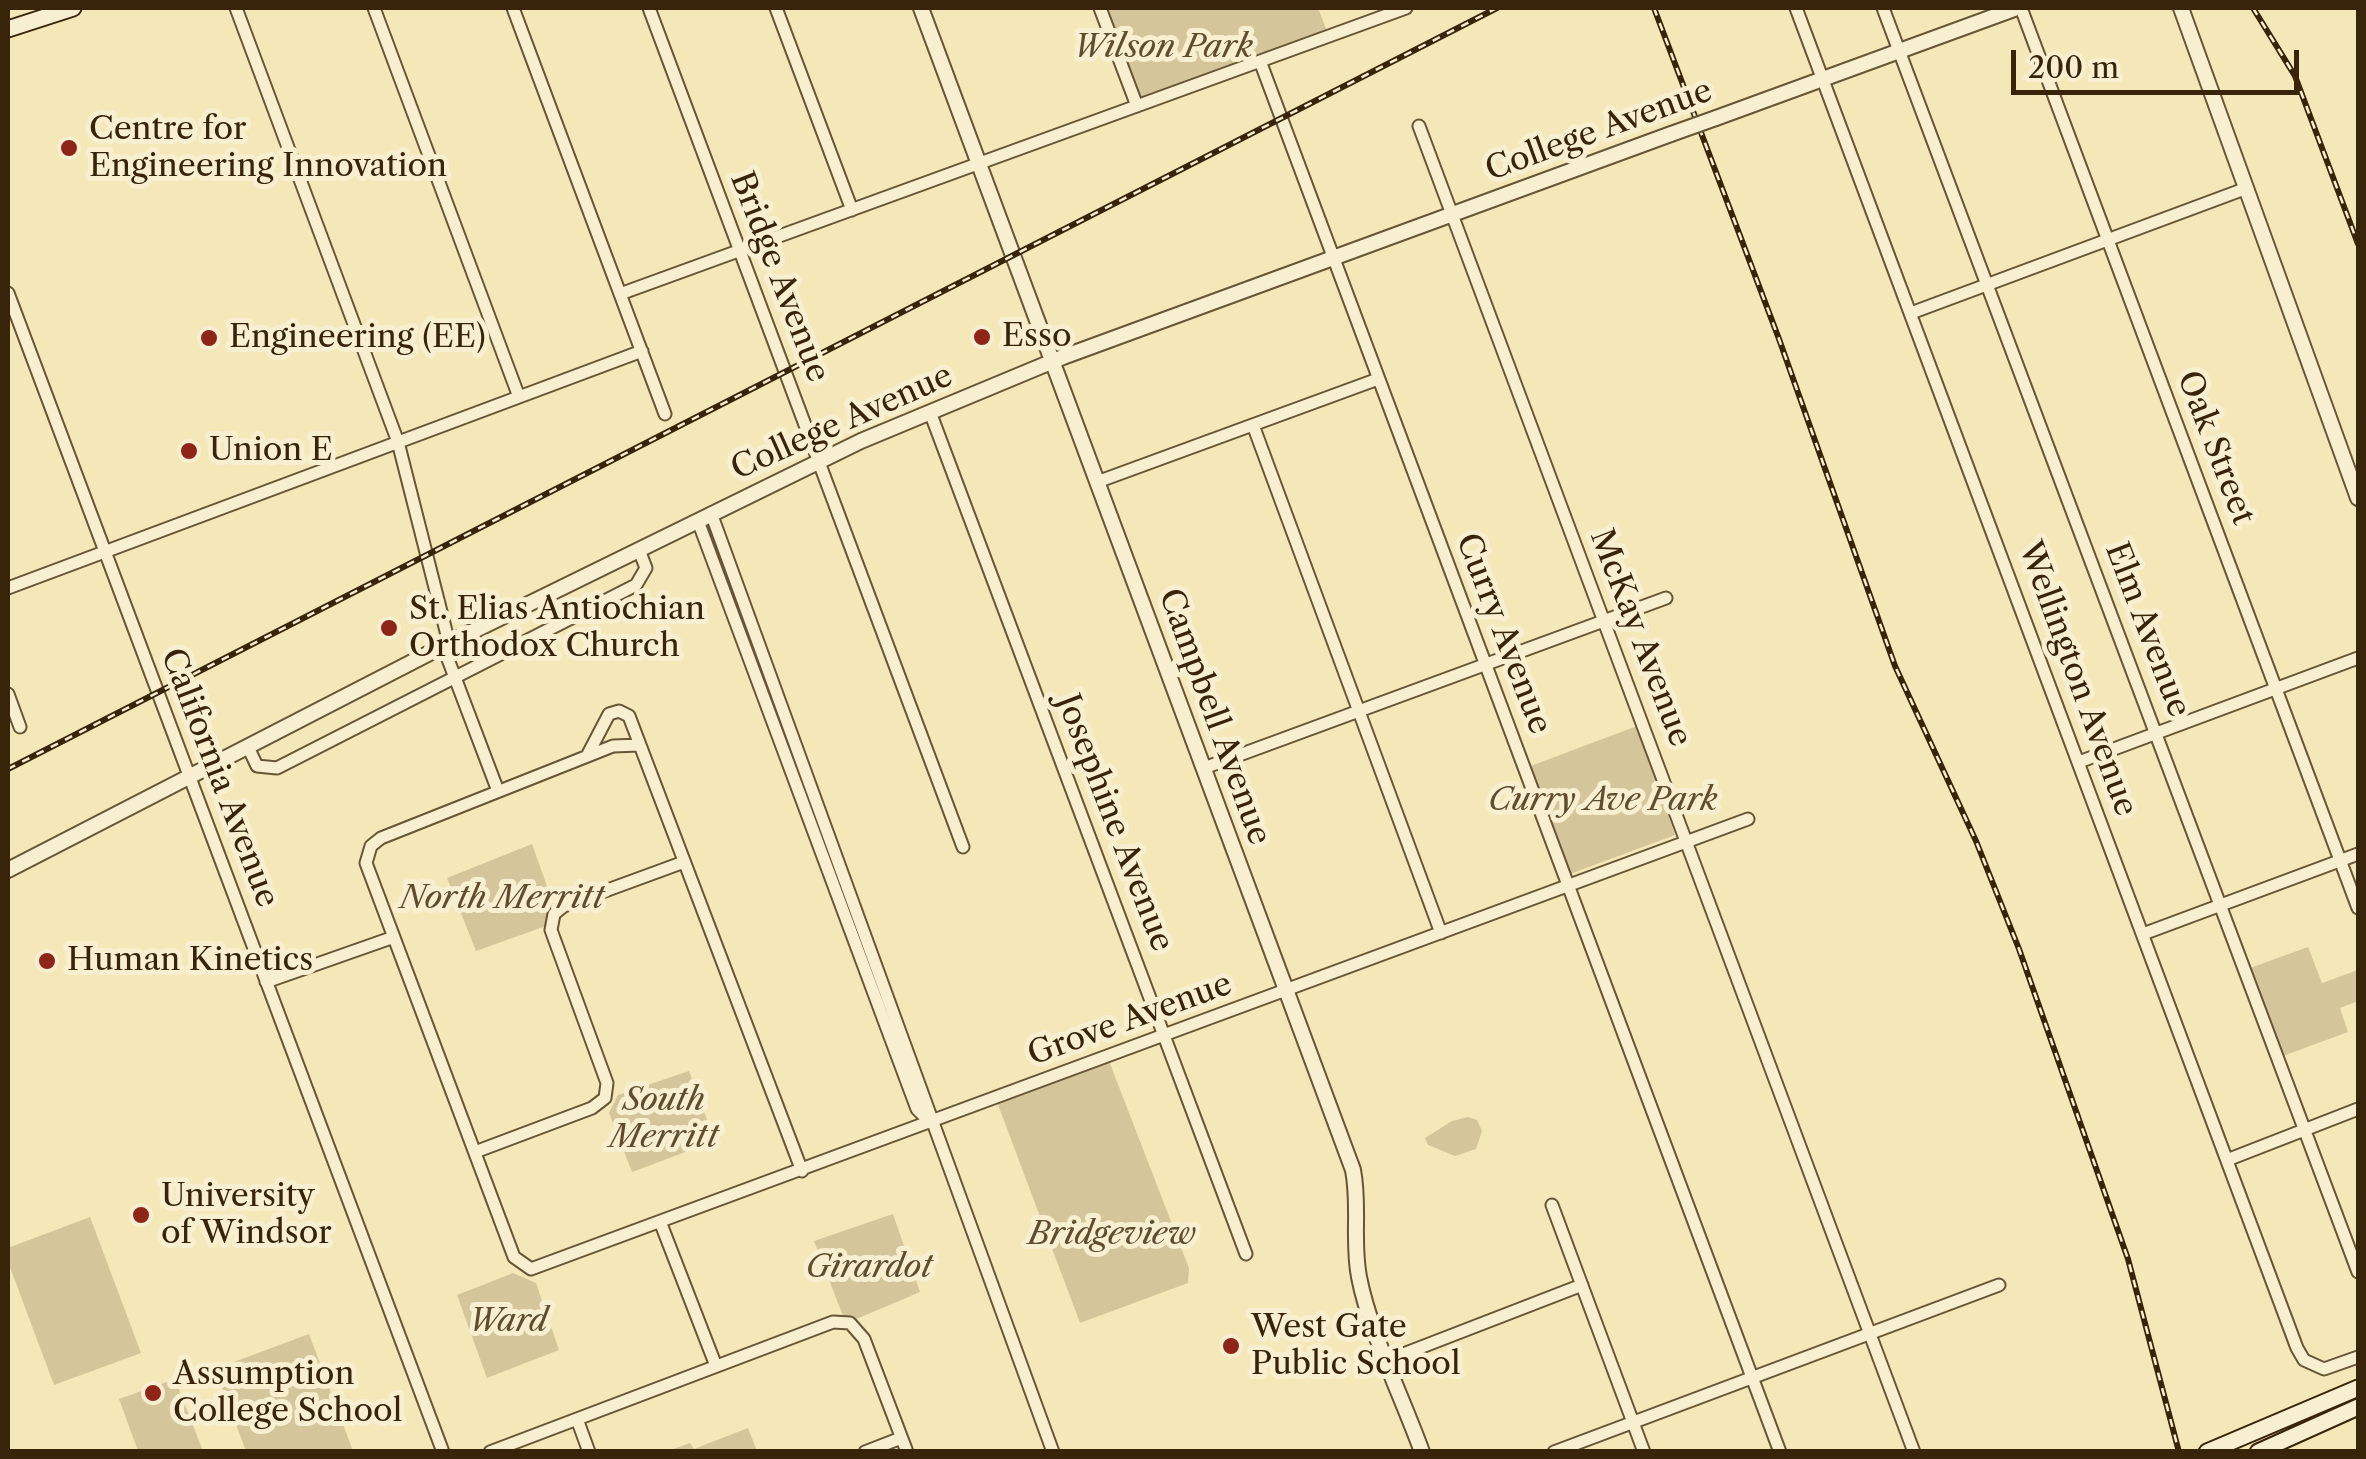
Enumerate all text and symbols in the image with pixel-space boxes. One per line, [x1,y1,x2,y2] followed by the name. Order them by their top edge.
[1073,29,1253,67] park label: Wilson Park
[2016,30,2304,92] scale bar
[2028,49,2119,86] text: 200 m
[1481,72,1717,190] street label: College Avenue
[89,111,447,186] place label: Centre for Engineering Innovation
[58,137,80,159] marker: Centre for Engineering Innovation
[721,167,837,387] street label: Bridge Avenue
[1002,318,1072,356] place label: Esso
[229,319,486,357] place label: Engineering (EE)
[971,326,993,348] marker: Esso
[198,327,220,349] marker: Engineering (EE)
[725,357,959,489] street label: College Avenue
[2168,366,2262,530] street label: Oak Street
[209,432,333,470] place label: Union E
[178,440,200,462] marker: Union E
[1581,524,1699,752] street label: McKay Avenue
[1447,528,1559,740] street label: Curry Avenue
[2010,537,2144,821] street label: Wellington Avenue
[2096,537,2198,723] street label: Elm Avenue
[1150,584,1278,850] street label: Campbell Avenue
[409,591,705,666] place label: St. Elias Antiochian Orthodox Church
[378,617,400,639] marker: St. Elias Antiochian Orthodox Church
[152,643,286,913] street label: California Avenue
[1047,689,1181,957] street label: Josephine Avenue
[1488,782,1718,820] park label: Curry Ave Park
[400,880,604,918] park label: North Merritt
[67,942,313,980] place label: Human Kinetics
[36,950,58,972] marker: Human Kinetics
[1023,965,1237,1075] street label: Grove Avenue
[609,1082,719,1157] park label: South Merritt
[161,1178,332,1253] place label: University of Windsor
[130,1204,152,1226] marker: University of Windsor
[1028,1216,1196,1254] park label: Bridgeview
[805,1249,933,1287] park label: Girardot
[468,1303,548,1341] park label: Ward
[1251,1309,1460,1384] place label: West Gate Public School
[1220,1335,1242,1357] marker: West Gate Public School
[173,1356,402,1431] place label: Assumption College School
[142,1382,164,1404] marker: Assumption College School

